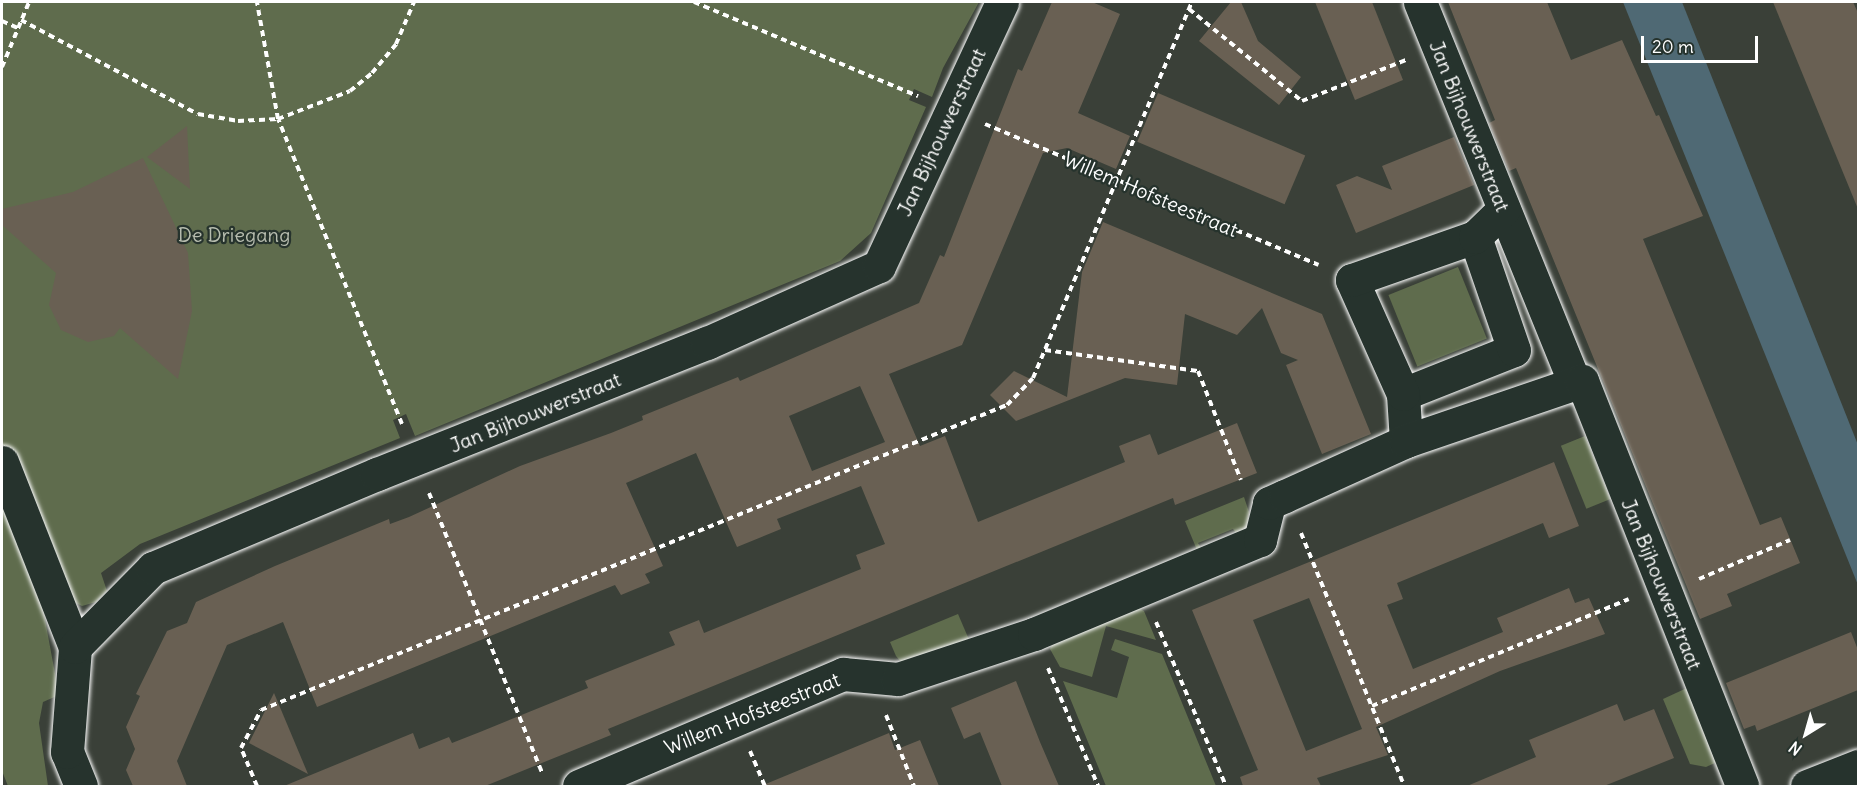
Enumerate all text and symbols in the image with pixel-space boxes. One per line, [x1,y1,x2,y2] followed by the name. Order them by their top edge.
[1644,24,1761,62] scale bar
[1652,35,1694,58] text: 20 m
[1425,37,1515,215] street label: Jan Bijhouwerstraat
[892,44,990,220] street label: Jan Bijhouwerstraat
[1060,146,1242,242] street label: Willem Hofsteestraat
[178,222,290,246] park label: De Driegang
[446,367,624,457] street label: Jan Bijhouwerstraat
[1617,495,1707,673] street label: Jan Bijhouwerstraat
[661,667,843,759] street label: Willem Hofsteestraat
[1776,704,1836,764] north arrow
[1785,737,1806,760] text: N

